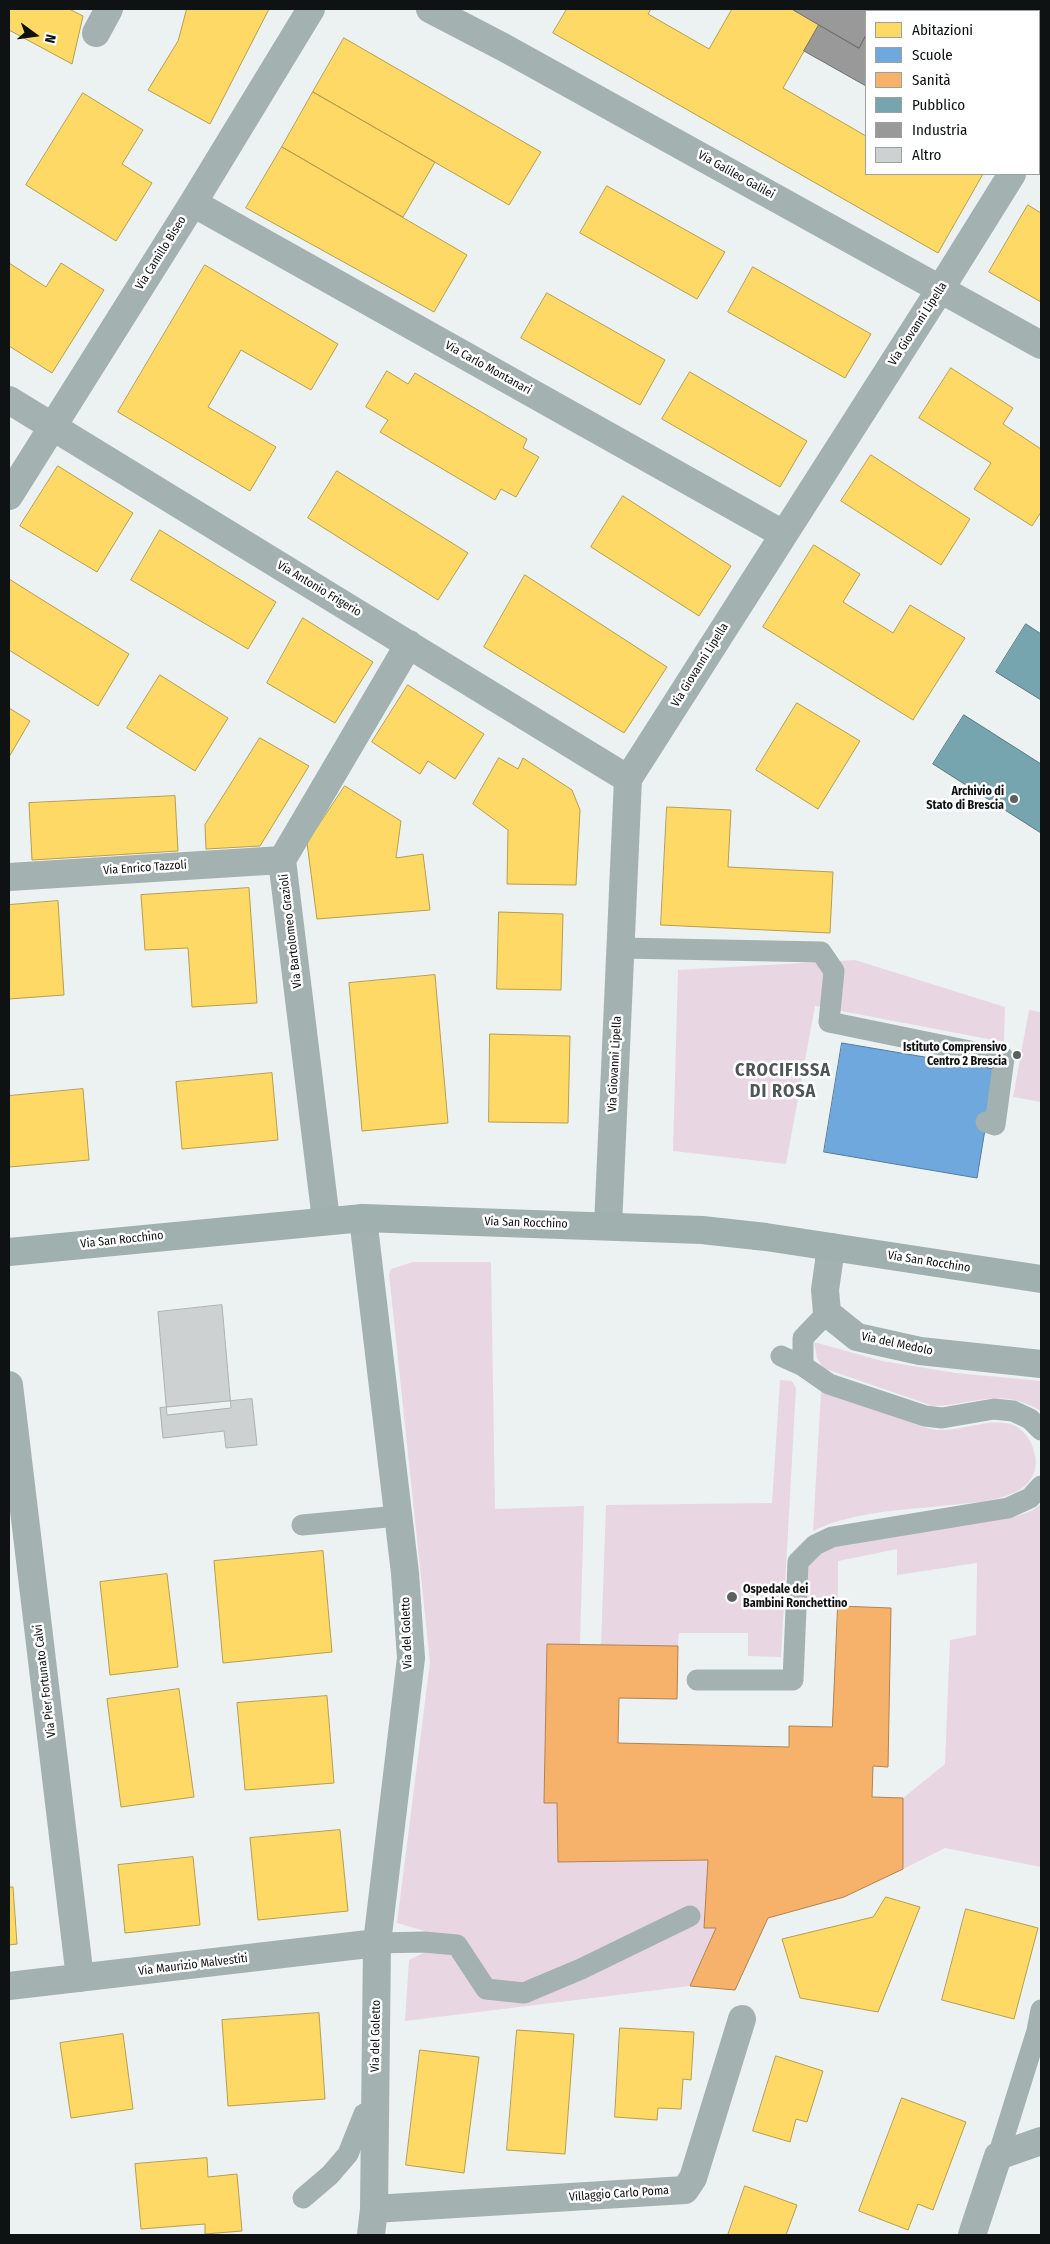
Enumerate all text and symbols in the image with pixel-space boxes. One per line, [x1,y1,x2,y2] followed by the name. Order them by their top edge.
[10,10,60,60] north arrow
[865,10,1040,175] legend
[912,21,973,39] text: Abitazioni
[41,33,59,45] text: N
[912,46,953,64] text: Scuole
[912,71,951,89] text: Sanità
[912,96,965,114] text: Pubblico
[912,121,967,139] text: Industria
[912,146,941,164] text: Altro
[695,148,777,202] street label: Via Galileo Galilei
[133,213,189,293] street label: Via Camillo Biseo
[886,280,950,368] street label: Via Giovanni Lipella
[442,338,534,398] street label: Via Carlo Montanari
[274,558,364,620] street label: Via Antonio Frigerio
[668,620,732,710] street label: Via Giovanni Lipella
[926,785,1004,813] place label: Archivio di Stato di Brescia
[1008,793,1020,805] marker: Archivio di Stato di Brescia
[103,858,187,878] street label: Via Enrico Tazzoli
[277,873,305,989] street label: Via Bartolomeo Grazioli
[605,1016,625,1112] street label: Via Giovanni Lipella
[903,1041,1007,1069] place label: Istituto Comprensivo Centro 2 Brescia
[1011,1049,1023,1061] marker: Istituto Comprensivo Centro 2 Brescia
[734,1060,832,1102] district label: CROCIFISSA DI ROSA
[484,1214,568,1232] street label: Via San Rocchino
[80,1228,164,1252] street label: Via San Rocchino
[887,1248,971,1276] street label: Via San Rocchino
[860,1329,934,1359] street label: Via del Medolo
[743,1583,847,1611] place label: Ospedale dei Bambini Ronchettino
[725,1590,739,1604] marker: Ospedale dei Bambini Ronchettino
[399,1597,415,1669] street label: Via del Goletto
[31,1624,59,1738] street label: Via Pier Fortunato Calvi
[137,1951,249,1979] street label: Via Maurizio Malvestiti
[368,2000,384,2072] street label: Via del Goletto
[569,2183,669,2205] street label: Villaggio Carlo Poma

